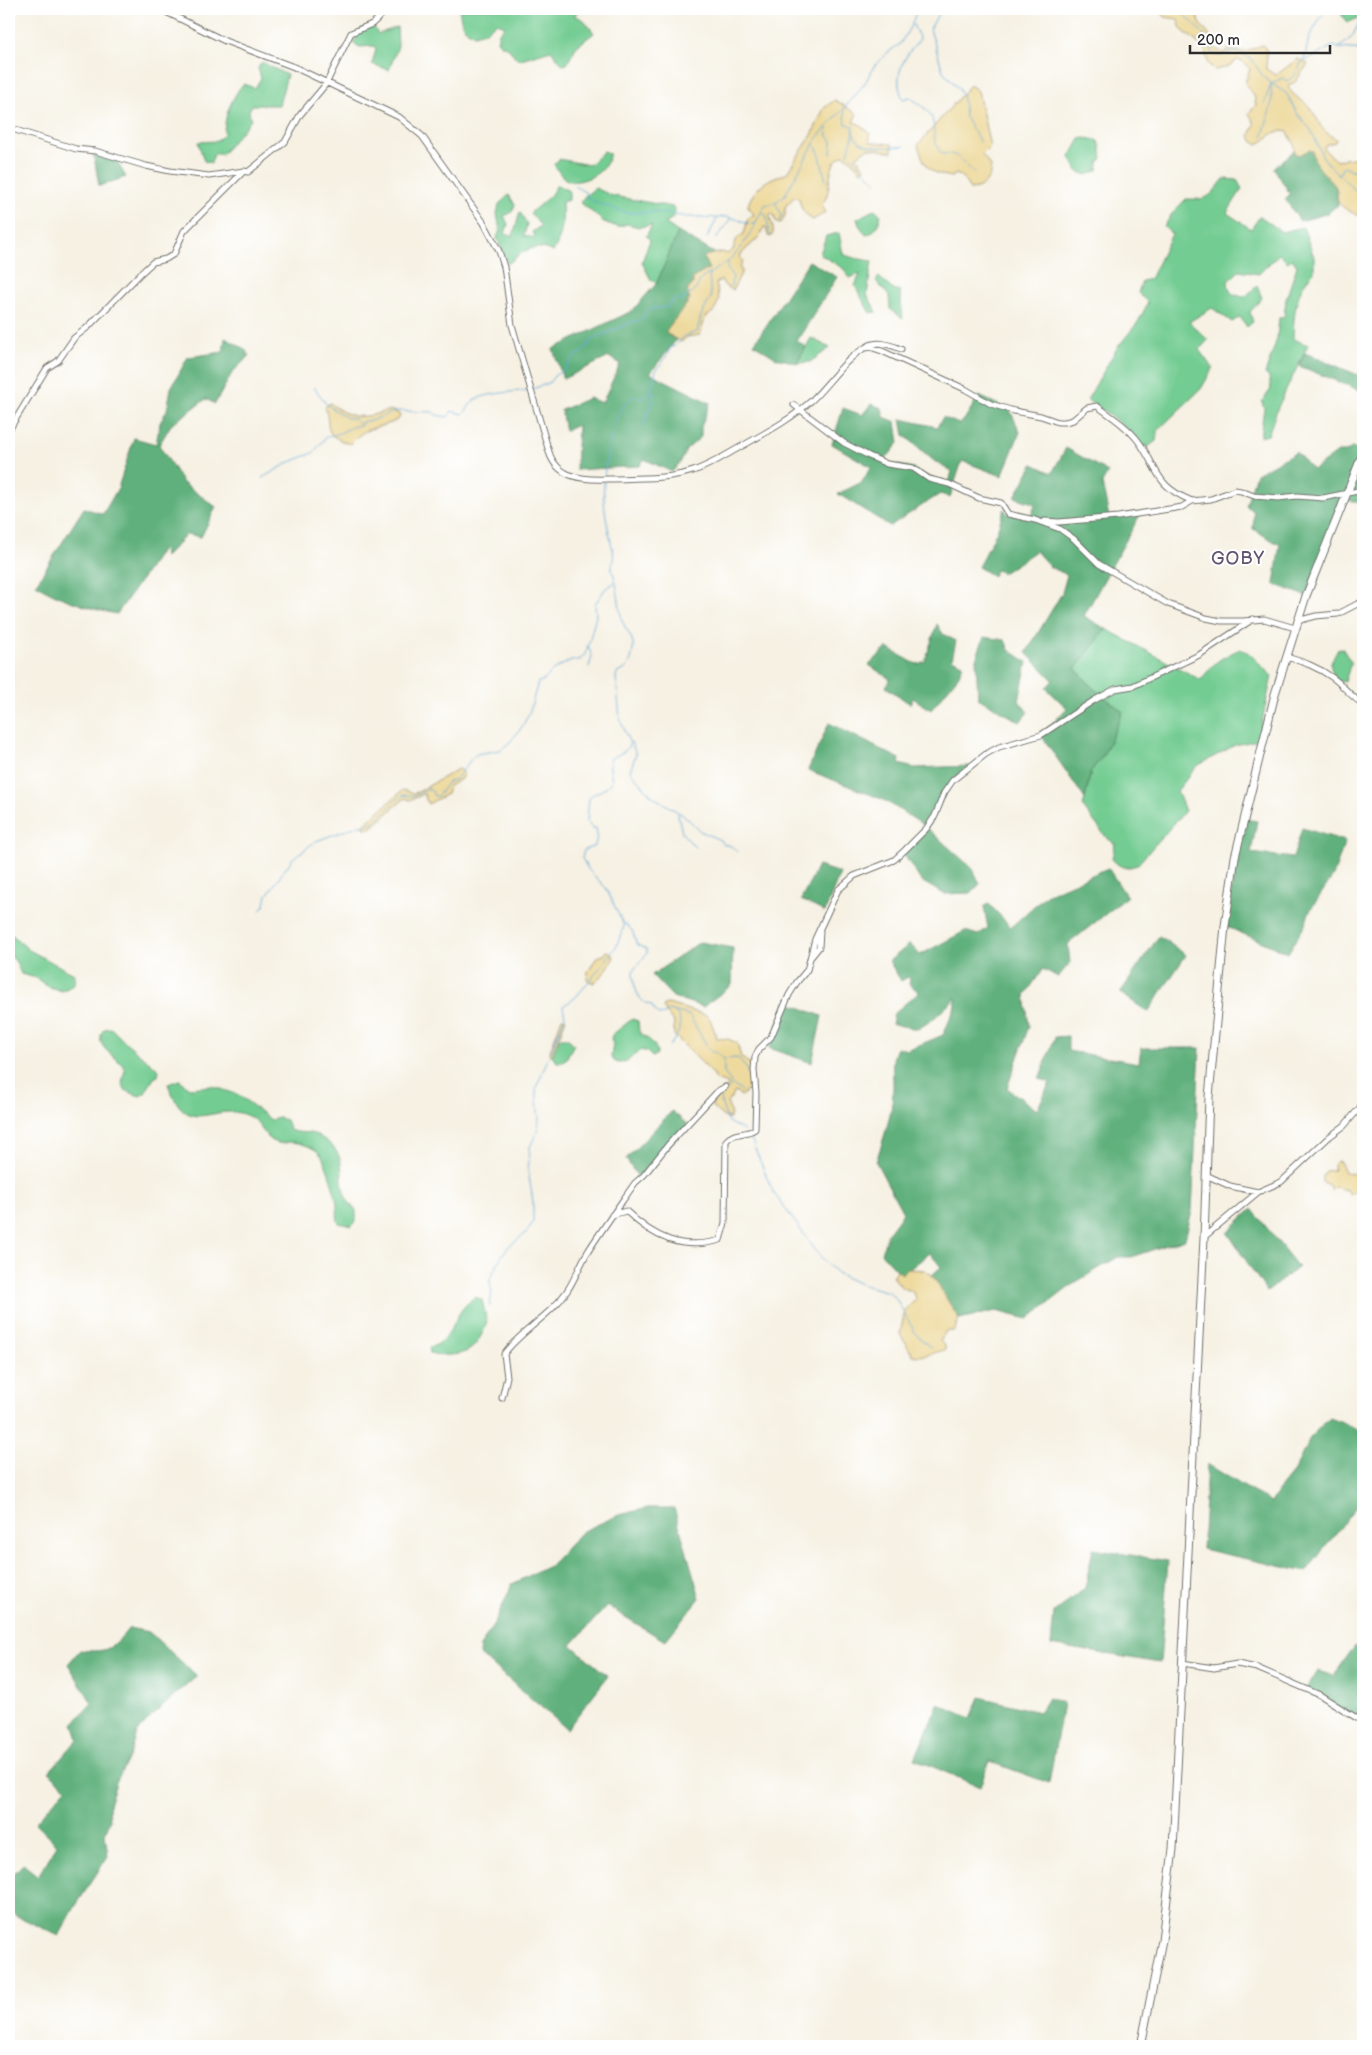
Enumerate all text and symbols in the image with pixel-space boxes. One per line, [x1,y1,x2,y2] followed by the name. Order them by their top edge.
[1190,22,1330,54] scale bar
[1197,31,1240,50] text: 200 m
[1211,548,1265,569] district label: GOBY

